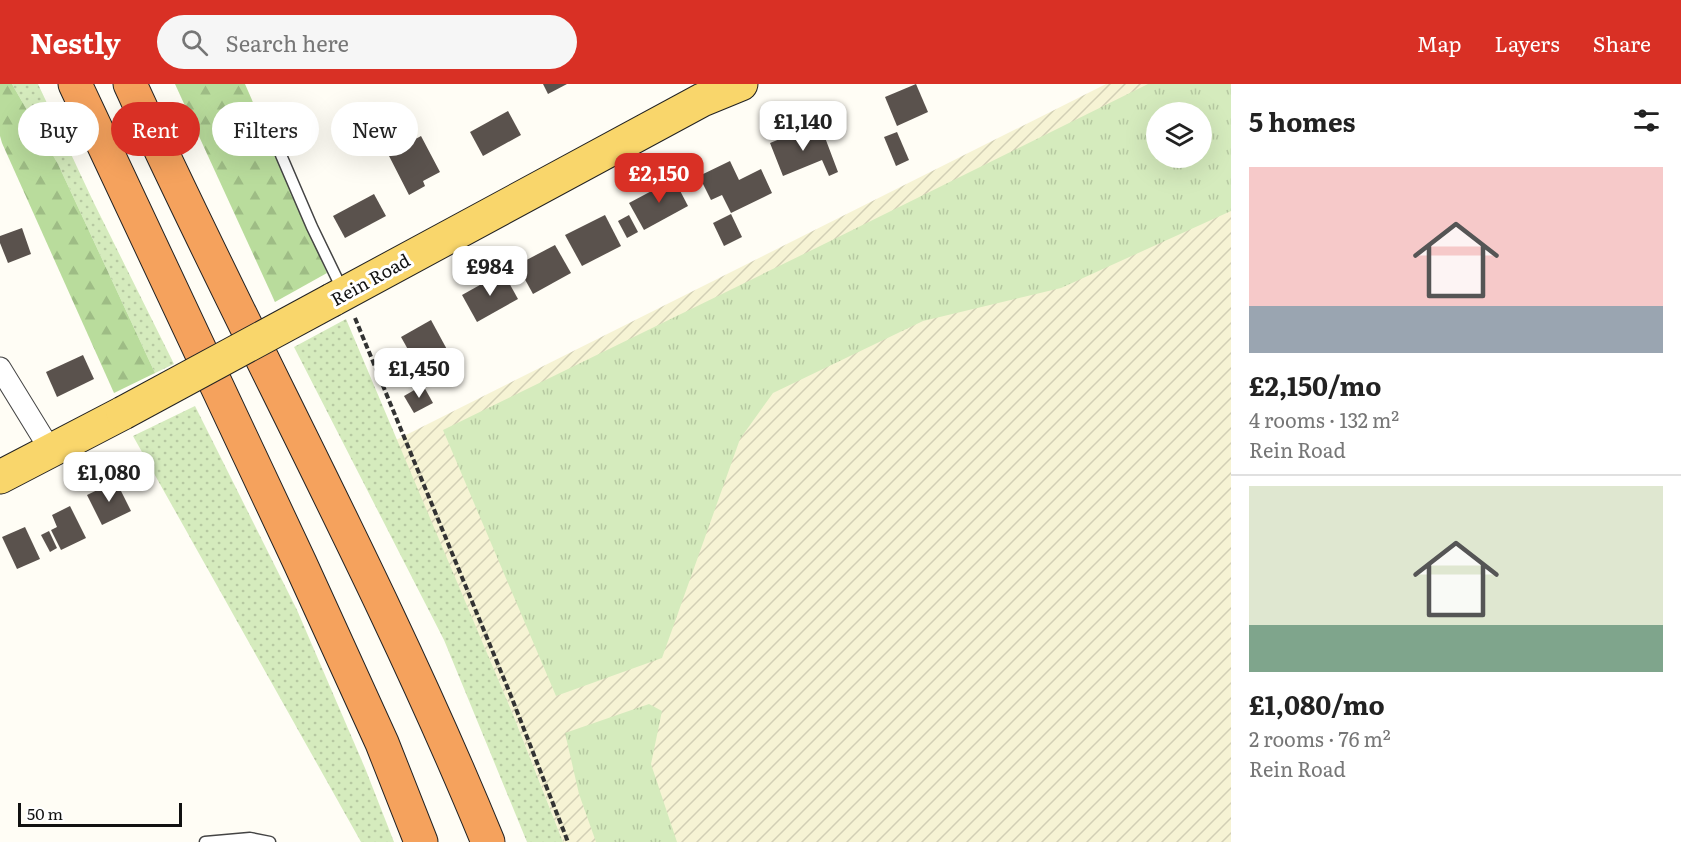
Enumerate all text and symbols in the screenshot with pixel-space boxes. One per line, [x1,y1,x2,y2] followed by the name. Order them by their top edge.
[157,15,577,69] search box
[30,21,121,63] text: Nestly
[178,26,211,59] icon: search
[226,26,349,59] text: Search here
[1417,27,1462,58] text: Map
[1495,27,1560,58] text: Layers
[1593,27,1651,58] text: Share
[754,101,852,152] pin: £1,140
[1249,101,1355,140] text: 5 homes
[18,102,99,156] chip: Buy
[111,102,200,156] chip: Rent
[212,102,319,156] chip: Filters
[331,102,418,156] chip: New
[1146,102,1212,168] map controls
[1146,102,1212,168] button: layers
[1630,104,1663,137] icon: filters
[774,105,832,135] text: £1,140
[610,153,708,204] pin: £2,150
[629,157,689,187] text: £2,150
[1402,206,1510,314] icon: home
[325,246,415,312] street label: Rein Road
[454,246,526,297] pin: £984
[466,250,514,280] text: £984
[370,348,468,399] pin: £1,450
[388,352,450,382] text: £1,450
[1249,365,1381,404] text: £2,150/mo
[1249,404,1399,434] text: 4 rooms · 132 m²
[1249,434,1346,464] text: Rein Road
[60,452,158,503] pin: £1,080
[77,456,141,486] text: £1,080
[1402,525,1510,633] icon: home
[1249,684,1385,723] text: £1,080/mo
[1249,723,1391,753] text: 2 rooms · 76 m²
[1249,753,1346,783] text: Rein Road
[18,800,182,828] scale bar
[27,801,63,825] text: 50 m

